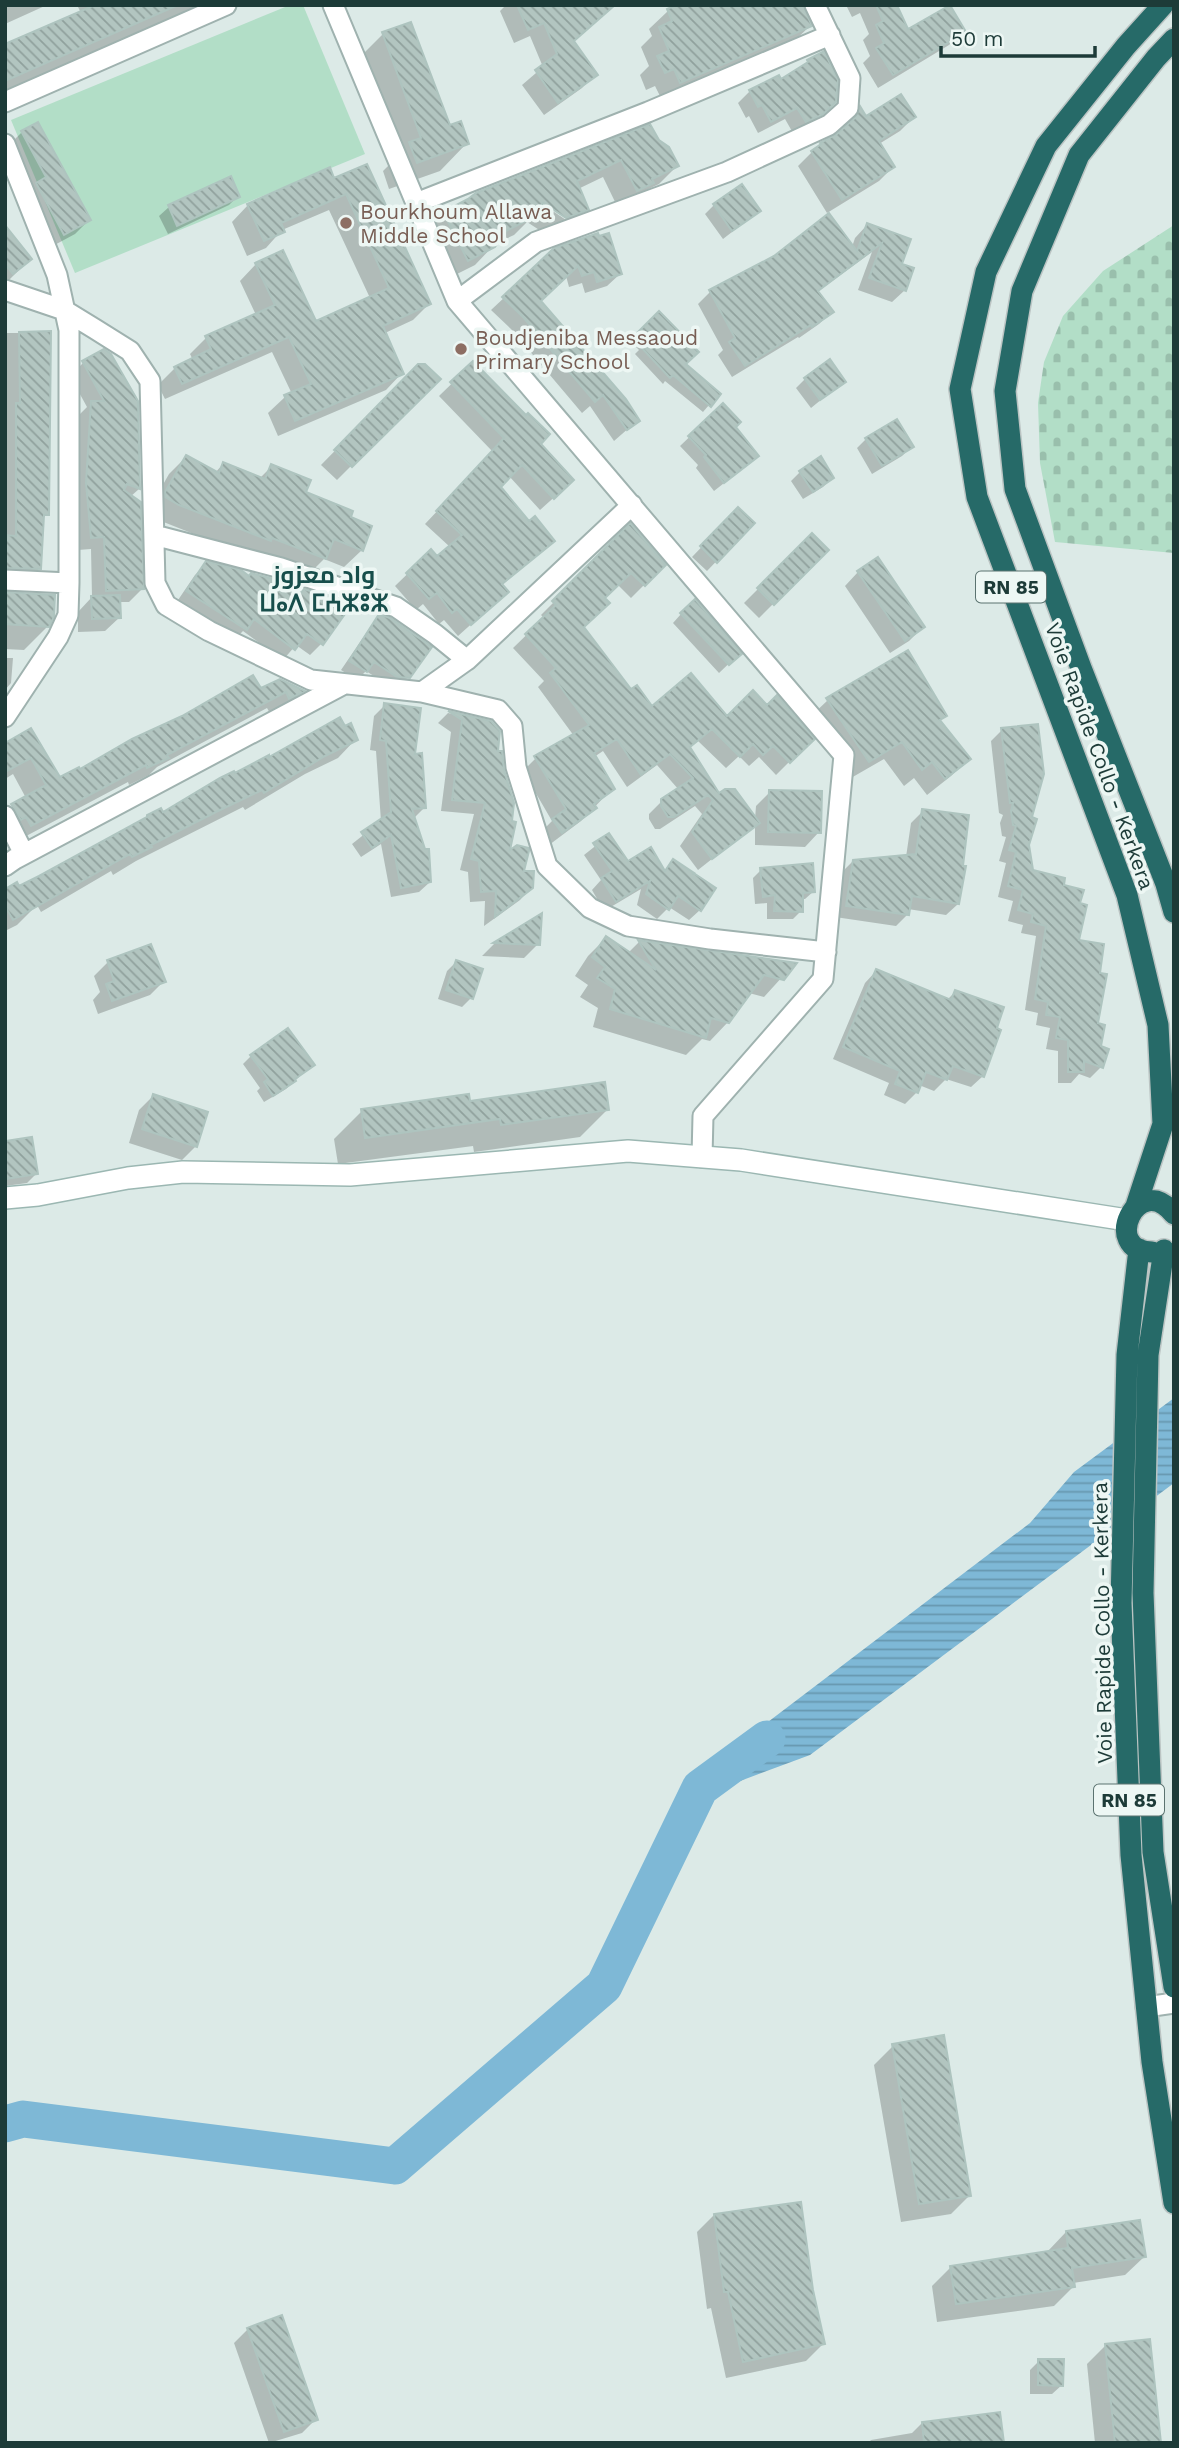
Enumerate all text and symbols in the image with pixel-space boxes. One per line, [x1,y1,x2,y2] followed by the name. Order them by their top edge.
[941,14,1095,58] scale bar
[951,26,1003,51] text: 50 m
[360,199,552,248] place label: Bourkhoum Allawa Middle School
[338,215,354,231] marker: Bourkhoum Allawa Middle School
[475,325,698,374] place label: Boudjeniba Messaoud Primary School
[453,341,469,357] marker: Boudjeniba Messaoud Primary School
[259,561,389,617] district label: واد معزوز ⵡⴰⴷ ⵎⵄⵣⵓⵣ
[976,572,1046,602] road number: RN 85
[1040,619,1160,893] street label: Voie Rapide Collo - Kerkera
[1087,1482,1117,1764] street label: Voie Rapide Collo - Kerkera
[1094,1784,1164,1816] road number: RN 85

